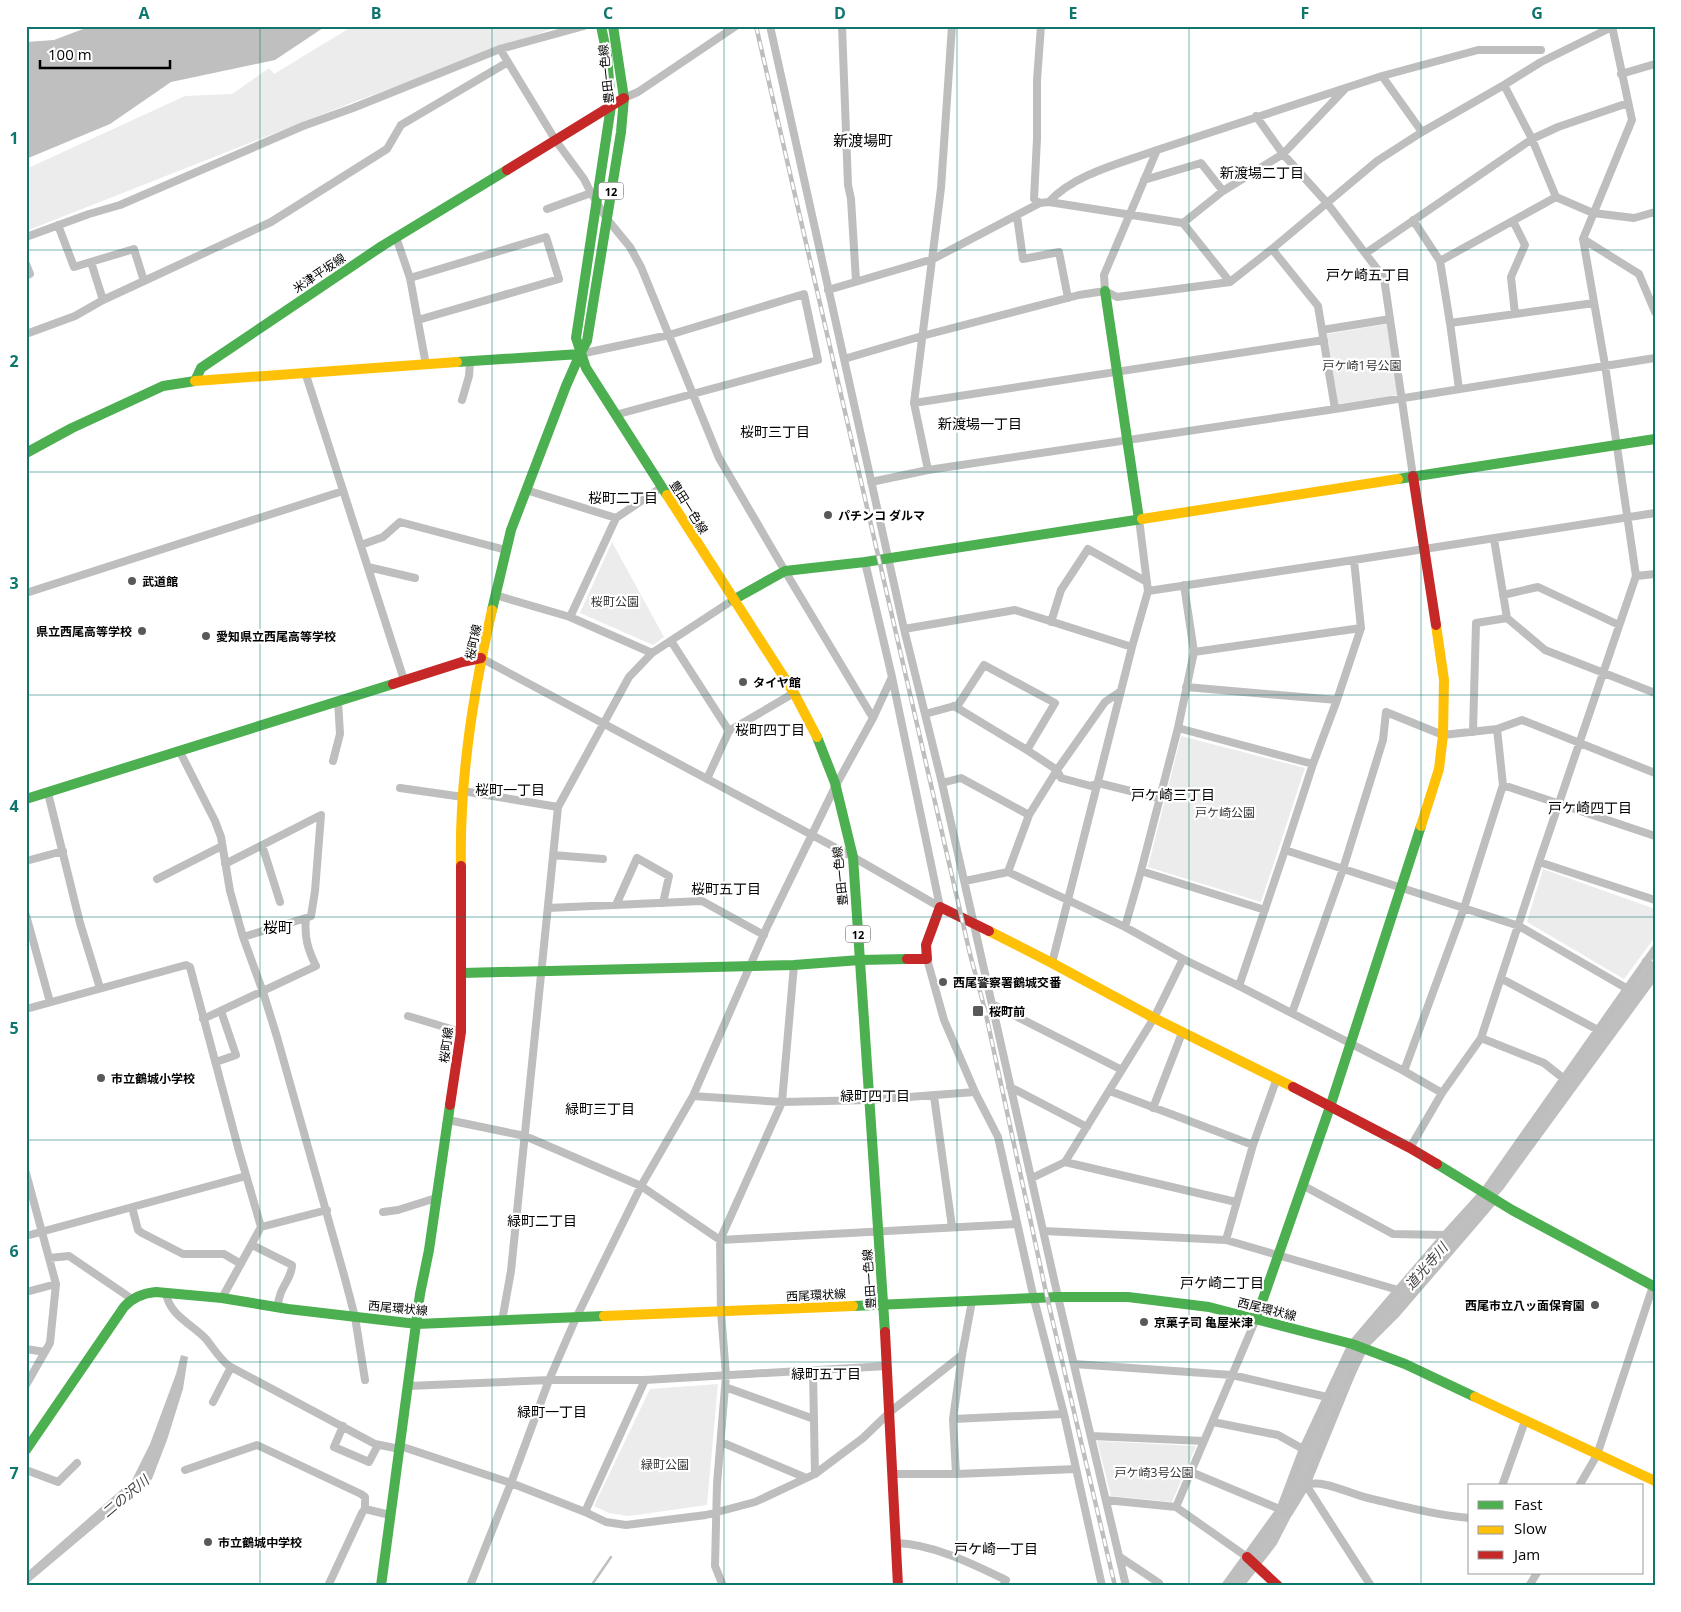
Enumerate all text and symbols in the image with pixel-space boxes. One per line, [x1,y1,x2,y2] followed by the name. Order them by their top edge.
[138,2,150,24] text: A
[371,2,381,24] text: B
[603,2,613,24] text: C
[834,2,846,24] text: D
[1069,2,1078,24] text: E
[1301,2,1309,24] text: F
[1531,2,1543,24] text: G
[40,38,170,70] scale bar
[594,43,618,105] street label: 豊田一色線
[48,44,92,64] text: 100 m
[9,127,19,149] text: 1
[833,130,893,150] district label: 新渡場町
[1220,163,1304,182] district label: 新渡場二丁目
[598,182,624,200] road number: 12
[289,249,349,297] street label: 米津平坂線
[1326,265,1410,284] district label: 戸ケ崎五丁目
[9,350,19,372] text: 2
[1323,357,1401,374] park label: 戸ケ崎1号公園
[938,414,1022,433] district label: 新渡場一丁目
[740,422,810,441] district label: 桜町三丁目
[666,477,712,537] street label: 豊田一色線
[588,488,658,507] district label: 桜町二丁目
[838,507,925,524] place label: パチンコ ダルマ
[822,509,834,521] marker: パチンコ ダルマ
[9,572,19,594] text: 3
[142,573,178,590] place label: 武道館
[126,575,138,587] marker: 武道館
[591,593,639,610] park label: 桜町公園
[36,623,132,640] place label: 県立西尾高等学校
[461,623,485,661] street label: 桜町線
[136,625,148,637] marker: 県立西尾高等学校
[216,628,336,645] place label: 愛知県立西尾高等学校
[200,630,212,642] marker: 愛知県立西尾高等学校
[753,674,801,691] place label: タイヤ館
[737,676,749,688] marker: タイヤ館
[735,720,805,739] district label: 桜町四丁目
[475,780,545,799] district label: 桜町一丁目
[1131,785,1215,804] district label: 戸ケ崎三丁目
[9,795,19,817] text: 4
[1548,798,1632,817] district label: 戸ケ崎四丁目
[1195,804,1255,821] park label: 戸ケ崎公園
[828,845,852,907] street label: 豊田一色線
[691,879,761,898] district label: 桜町五丁目
[263,917,293,937] district label: 桜町
[846,926,870,942] road number: 12
[953,974,1062,991] place label: 西尾警察署鶴城交番
[937,976,949,988] marker: 西尾警察署鶴城交番
[989,1003,1025,1020] place label: 桜町前
[971,1004,985,1018] marker: 桜町前
[9,1017,19,1039] text: 5
[435,1026,457,1064] street label: 桜町線
[111,1070,195,1087] place label: 市立鶴城小学校
[95,1072,107,1084] marker: 市立鶴城小学校
[840,1086,910,1105] district label: 緑町四丁目
[565,1099,635,1118] district label: 緑町三丁目
[507,1211,577,1230] district label: 緑町二丁目
[1400,1237,1453,1293] water label: 道光寺川
[9,1240,19,1262] text: 6
[858,1248,880,1310] street label: 豊田一色線
[1180,1273,1264,1292] district label: 戸ケ崎二丁目
[786,1285,846,1305] street label: 西尾環状線
[1236,1293,1298,1325] street label: 西尾環状線
[367,1297,429,1319] street label: 西尾環状線
[1465,1297,1585,1314] place label: 西尾市立八ッ面保育園
[1589,1299,1601,1311] marker: 西尾市立八ッ面保育園
[1154,1314,1253,1331] place label: 京菓子司 亀屋米津
[1138,1316,1150,1328] marker: 京菓子司 亀屋米津
[791,1364,861,1383] district label: 緑町五丁目
[517,1402,587,1421] district label: 緑町一丁目
[641,1456,689,1473] park label: 緑町公園
[9,1462,19,1484] text: 7
[1115,1464,1193,1481] park label: 戸ケ崎3号公園
[97,1469,154,1521] water label: 二の沢川
[1468,1484,1644,1574] legend
[1514,1494,1543,1514] text: Fast
[1514,1518,1547,1538] text: Slow
[218,1534,302,1551] place label: 市立鶴城中学校
[202,1536,214,1548] marker: 市立鶴城中学校
[954,1539,1038,1558] district label: 戸ケ崎一丁目
[1512,1544,1540,1564] text: Jam

